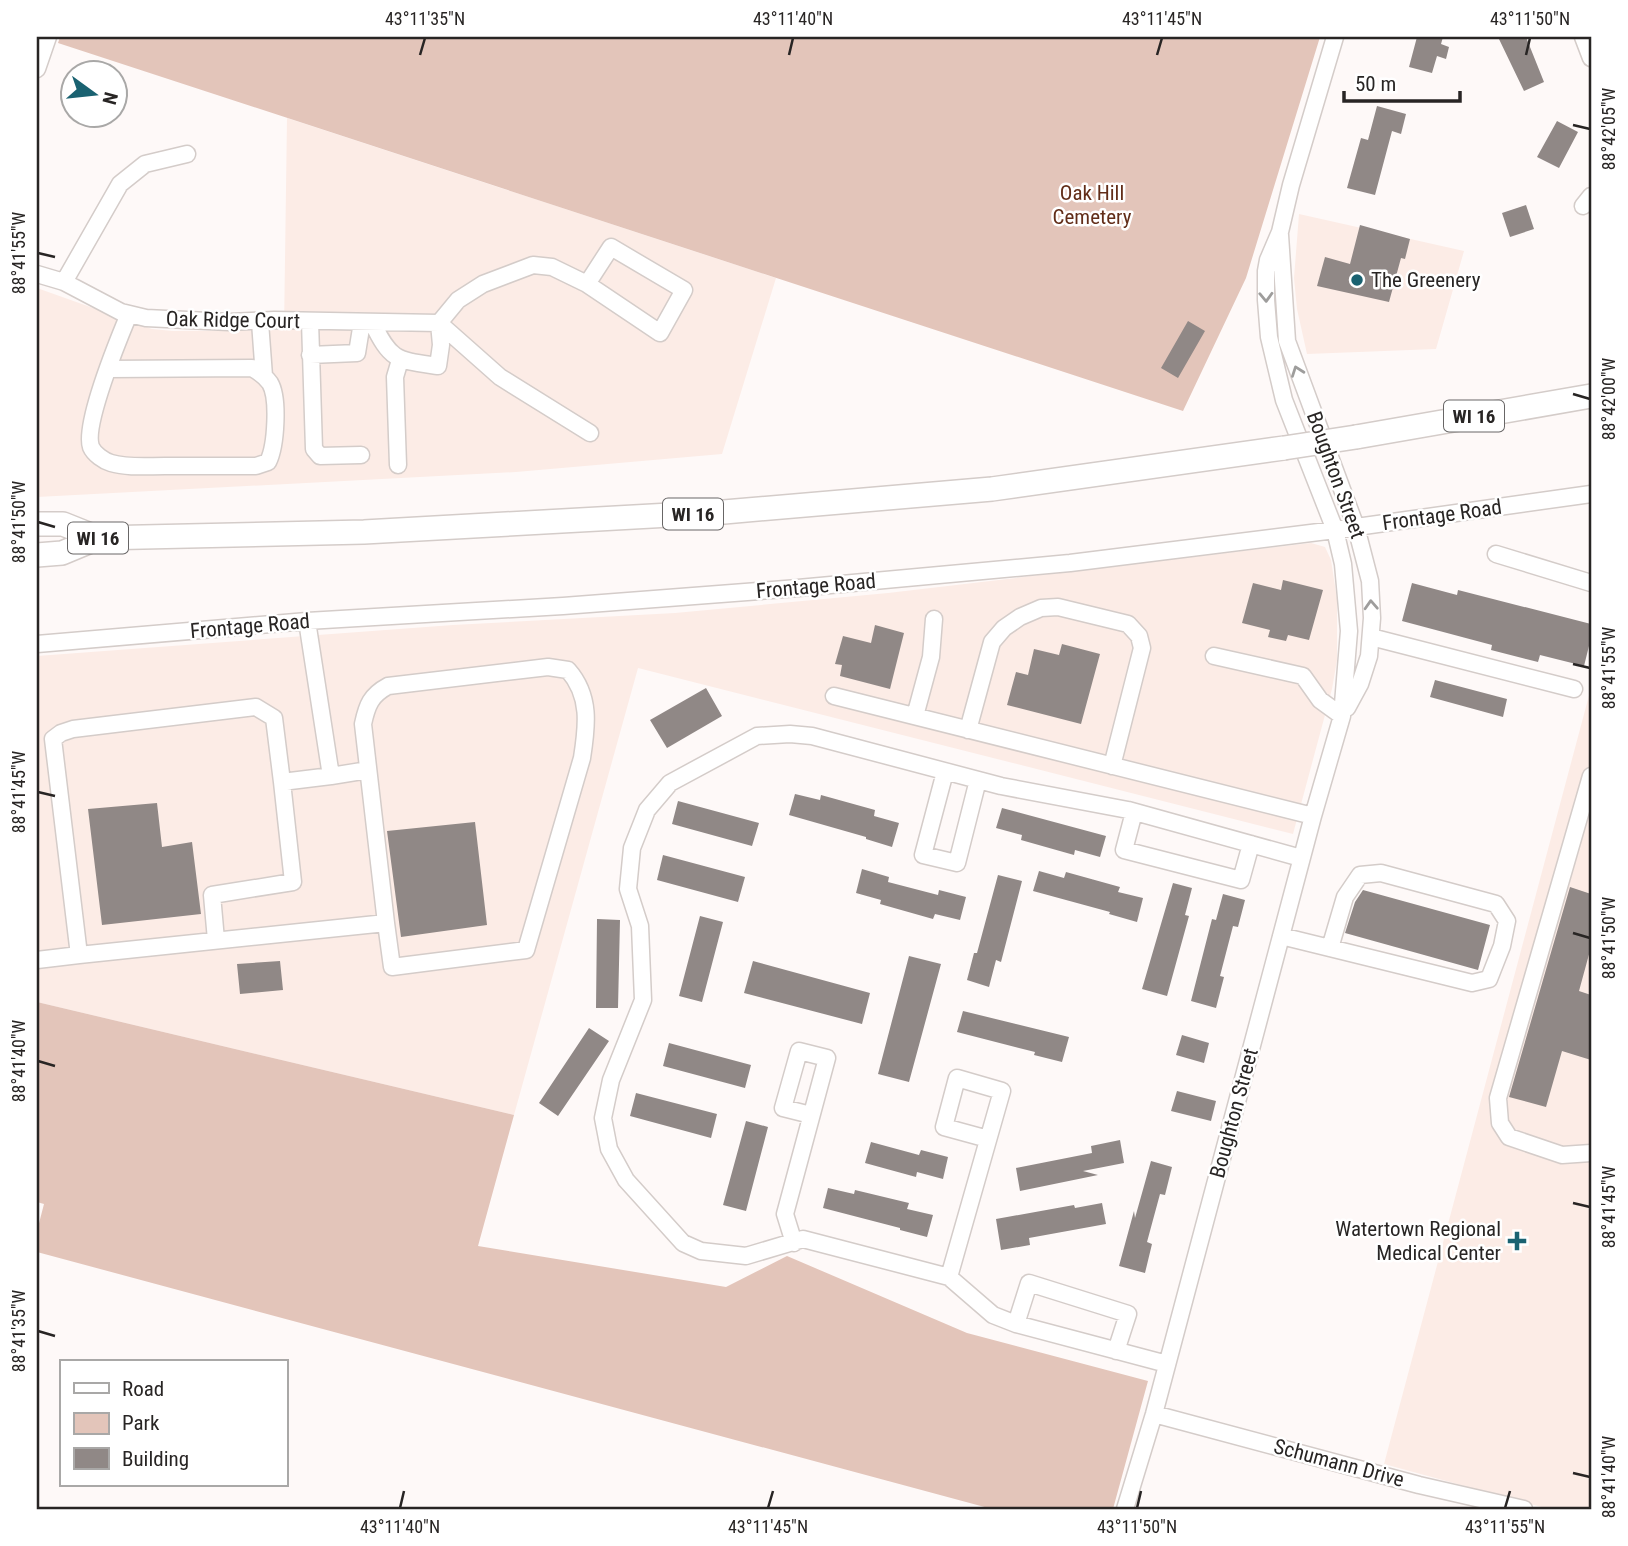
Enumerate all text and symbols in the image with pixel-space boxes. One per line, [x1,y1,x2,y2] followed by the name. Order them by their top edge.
[385,8,465,29] text: 43°11'35"N
[753,8,833,29] text: 43°11'40"N
[1122,8,1202,29] text: 43°11'45"N
[1490,8,1570,29] text: 43°11'50"N
[60,60,130,130] north arrow
[1344,60,1460,104] scale bar
[1355,72,1396,96] text: 50 m
[1598,87,1619,170] text: 88°42'05"W
[97,90,123,107] text: N
[1053,181,1132,229] park label: Oak Hill Cemetery
[8,211,29,294] text: 88°41'55"W
[1371,268,1481,292] place label: The Greenery
[1349,272,1365,288] marker: The Greenery
[1259,292,1274,303] one-way arrow
[166,307,300,333] street label: Oak Ridge Court
[1598,357,1619,440] text: 88°42'00"W
[1292,366,1306,378] one-way arrow
[1444,400,1504,432] road number: WI 16
[1302,408,1370,542] street label: Boughton Street
[8,480,29,563] text: 88°41'50"W
[1381,495,1503,535] street label: Frontage Road
[663,499,723,530] road number: WI 16
[68,523,128,554] road number: WI 16
[755,569,877,603] street label: Frontage Road
[1364,599,1379,610] one-way arrow
[189,609,311,643] street label: Frontage Road
[1598,626,1619,709] text: 88°41'55"W
[8,750,29,833] text: 88°41'45"W
[1598,896,1619,979] text: 88°41'50"W
[8,1019,29,1102] text: 88°41'40"W
[1205,1045,1263,1181] street label: Boughton Street
[1598,1165,1619,1248] text: 88°41'45"W
[1335,1217,1501,1265] place label: Watertown Regional Medical Center
[1507,1231,1527,1251] marker: Watertown Regional Medical Center
[8,1289,29,1372] text: 88°41'35"W
[60,1360,287,1486] legend
[122,1377,164,1401] text: Road
[122,1411,160,1435] text: Park
[1271,1434,1407,1492] street label: Schumann Drive
[1598,1435,1619,1518] text: 88°41'40"W
[122,1447,189,1471] text: Building
[360,1516,440,1537] text: 43°11'40"N
[728,1516,808,1537] text: 43°11'45"N
[1097,1516,1177,1537] text: 43°11'50"N
[1465,1516,1545,1537] text: 43°11'55"N

